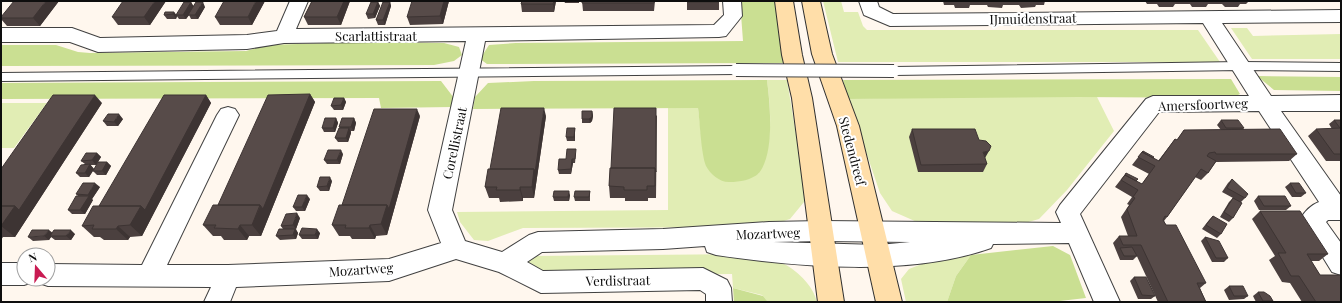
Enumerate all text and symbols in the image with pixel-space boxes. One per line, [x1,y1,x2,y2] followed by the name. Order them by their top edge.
[989,9,1077,27] street label: IJmuidenstraat
[335,27,417,44] street label: Scarlattistraat
[1157,94,1248,114] street label: Amersfoortweg
[438,105,470,181] street label: Corellistraat
[836,115,871,189] street label: Stedendreef
[735,223,801,243] street label: Mozartweg
[16,247,56,287] north arrow
[26,249,39,265] text: N
[328,258,394,280] street label: Mozartweg
[585,271,651,289] street label: Verdistraat

